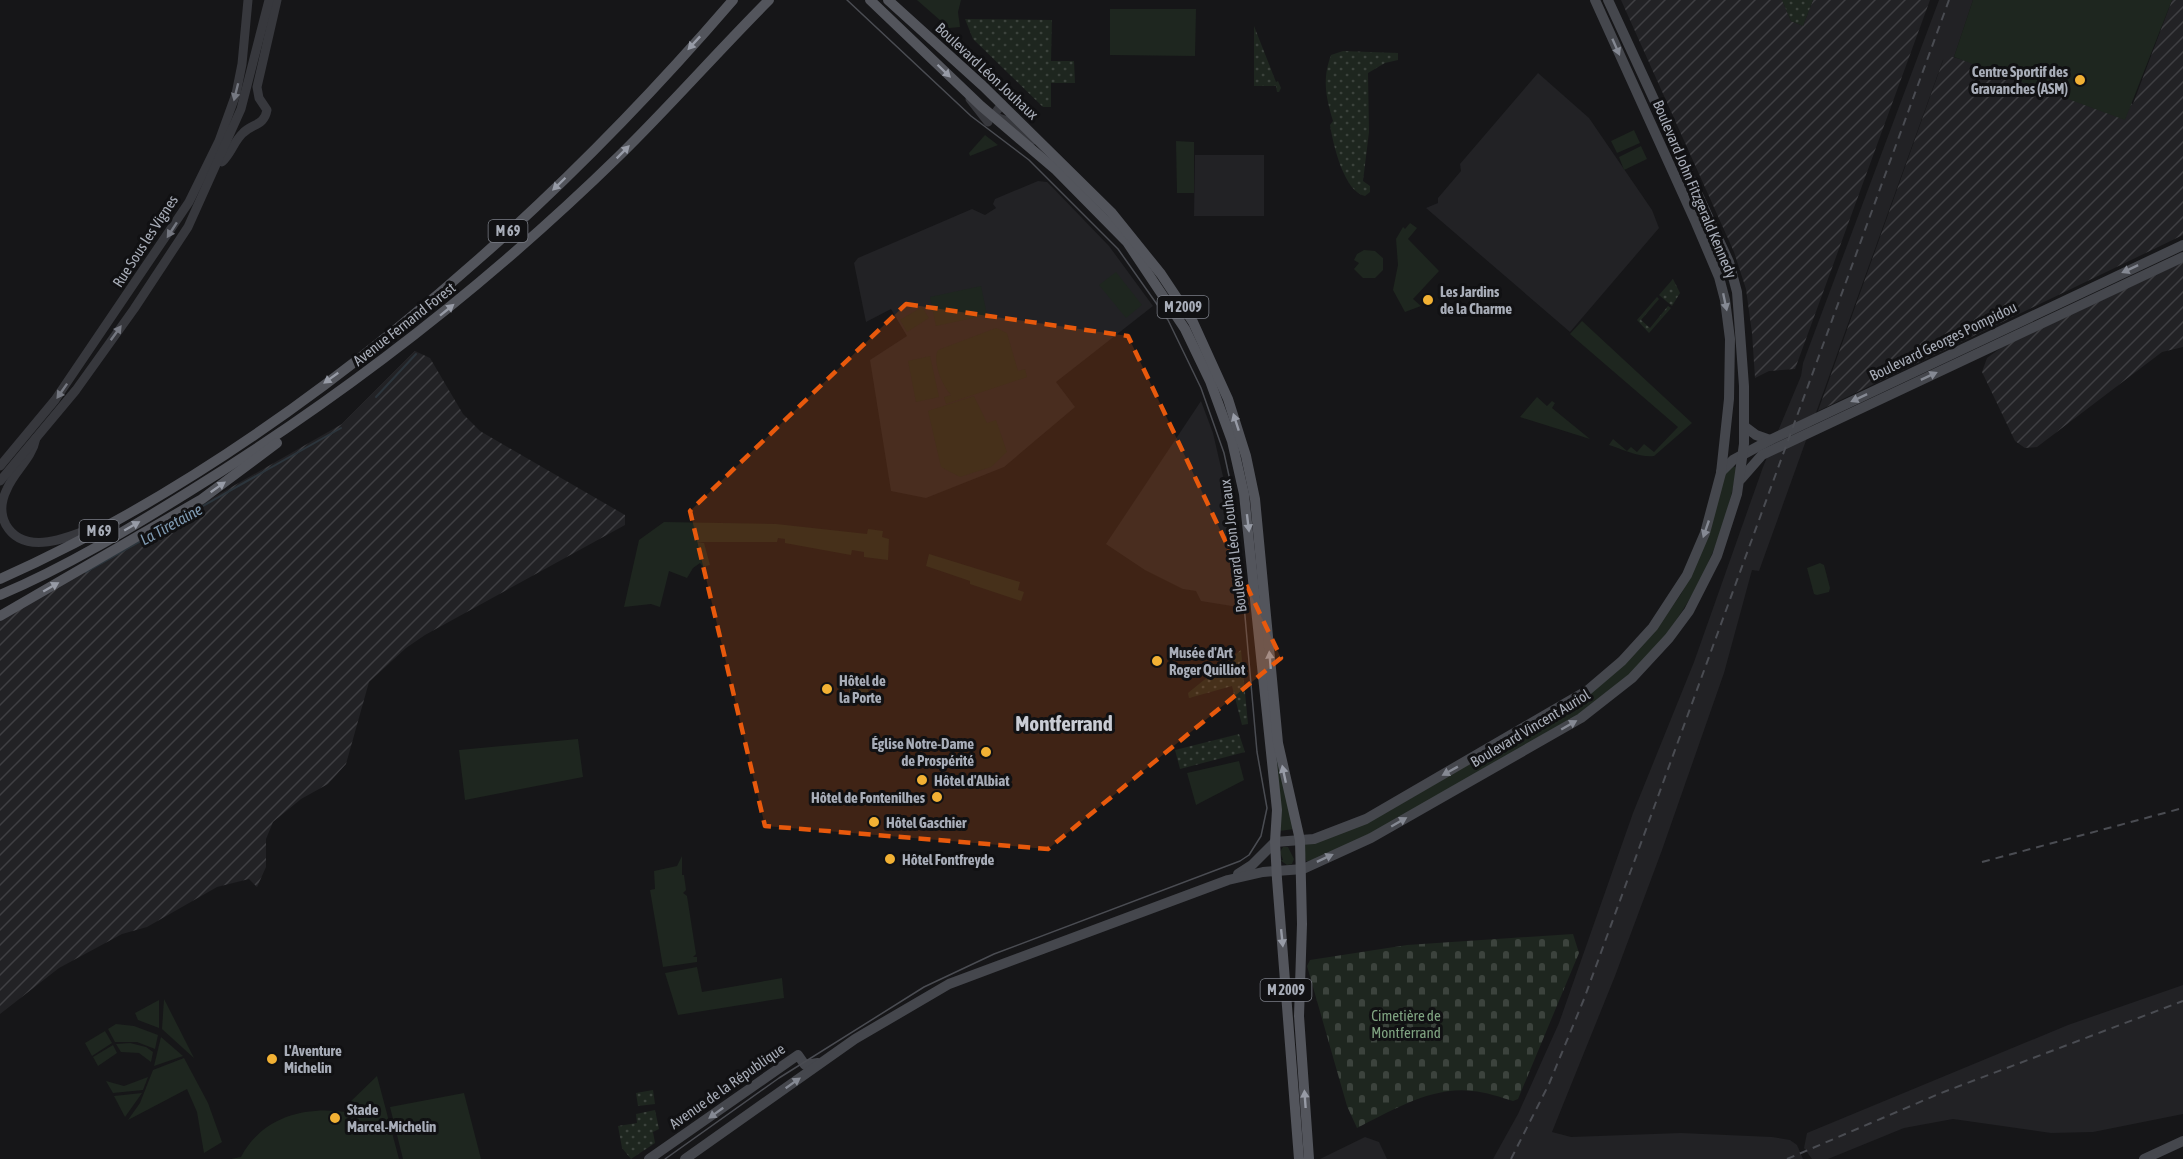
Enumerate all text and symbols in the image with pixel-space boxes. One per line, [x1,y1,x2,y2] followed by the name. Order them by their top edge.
[932,19,1042,123] street label: Boulevard Léon Jouhaux
[688,35,701,50] one-way arrow
[1611,38,1620,55] one-way arrow
[936,63,950,77] one-way arrow
[1971,63,2069,97] place label: Centre Sportif des Gravanches (ASM)
[2073,73,2087,87] marker: Centre Sportif des Gravanches (ASM)
[230,83,240,101] one-way arrow
[1650,97,1740,281] street label: Boulevard John Fitzgerald Kennedy
[616,144,630,159] one-way arrow
[552,177,567,191] one-way arrow
[109,192,181,290] street label: Rue Sous les Vignes
[488,220,528,242] road number: M 69
[167,222,178,238] one-way arrow
[2121,265,2138,274] one-way arrow
[350,279,458,369] street label: Avenue Fernand Forest
[1440,283,1512,317] place label: Les Jardins de la Charme
[1720,292,1730,311] one-way arrow
[1421,293,1435,307] marker: Les Jardins de la Charme
[1158,296,1208,318] road number: M 2009
[1867,298,2019,384] street label: Boulevard Georges Pompidou
[439,304,454,316] one-way arrow
[110,326,122,342] one-way arrow
[323,372,338,384] one-way arrow
[1920,372,1937,381] one-way arrow
[56,382,68,398] one-way arrow
[1850,393,1867,402] one-way arrow
[1231,413,1240,431] one-way arrow
[1216,478,1250,614] street label: Boulevard Léon Jouhaux
[210,481,226,493] one-way arrow
[137,500,205,548] water label: La Tiretaine
[1243,514,1253,533] one-way arrow
[80,520,118,542] road number: M 69
[124,520,140,531] one-way arrow
[1701,520,1711,538] one-way arrow
[43,582,60,592] one-way arrow
[1169,644,1246,678] place label: Musée d'Art Roger Quilliot
[1265,650,1275,669] one-way arrow
[1150,654,1164,668] marker: Musée d'Art Roger Quilliot
[839,672,886,706] place label: Hôtel de la Porte
[820,682,834,696] marker: Hôtel de la Porte
[1467,686,1593,770] street label: Boulevard Vincent Auriol
[1015,711,1113,735] district label: Montferrand
[1560,720,1577,730] one-way arrow
[871,735,974,769] place label: Église Notre-Dame de Prospérité
[979,745,993,759] marker: Église Notre-Dame de Prospérité
[1279,764,1288,783] one-way arrow
[1442,766,1458,777] one-way arrow
[934,772,1010,789] place label: Hôtel d'Albiat
[915,773,929,787] marker: Hôtel d'Albiat
[811,789,926,806] place label: Hôtel de Fontenilhes
[930,790,944,804] marker: Hôtel de Fontenilhes
[886,814,967,831] place label: Hôtel Gaschier
[867,815,881,829] marker: Hôtel Gaschier
[1391,816,1407,827] one-way arrow
[902,851,995,868] place label: Hôtel Fontfreyde
[883,852,897,866] marker: Hôtel Fontfreyde
[1316,853,1333,862] one-way arrow
[1277,928,1287,947] one-way arrow
[1260,979,1312,1001] road number: M 2009
[1371,1007,1441,1041] park label: Cimetière de Montferrand
[666,1040,788,1132] street label: Avenue de la République
[284,1042,342,1076] place label: L'Aventure Michelin
[265,1052,279,1066] marker: L'Aventure Michelin
[784,1077,800,1089] one-way arrow
[1300,1089,1310,1108] one-way arrow
[347,1101,436,1135] place label: Stade Marcel-Michelin
[708,1107,724,1119] one-way arrow
[328,1111,342,1125] marker: Stade Marcel-Michelin

